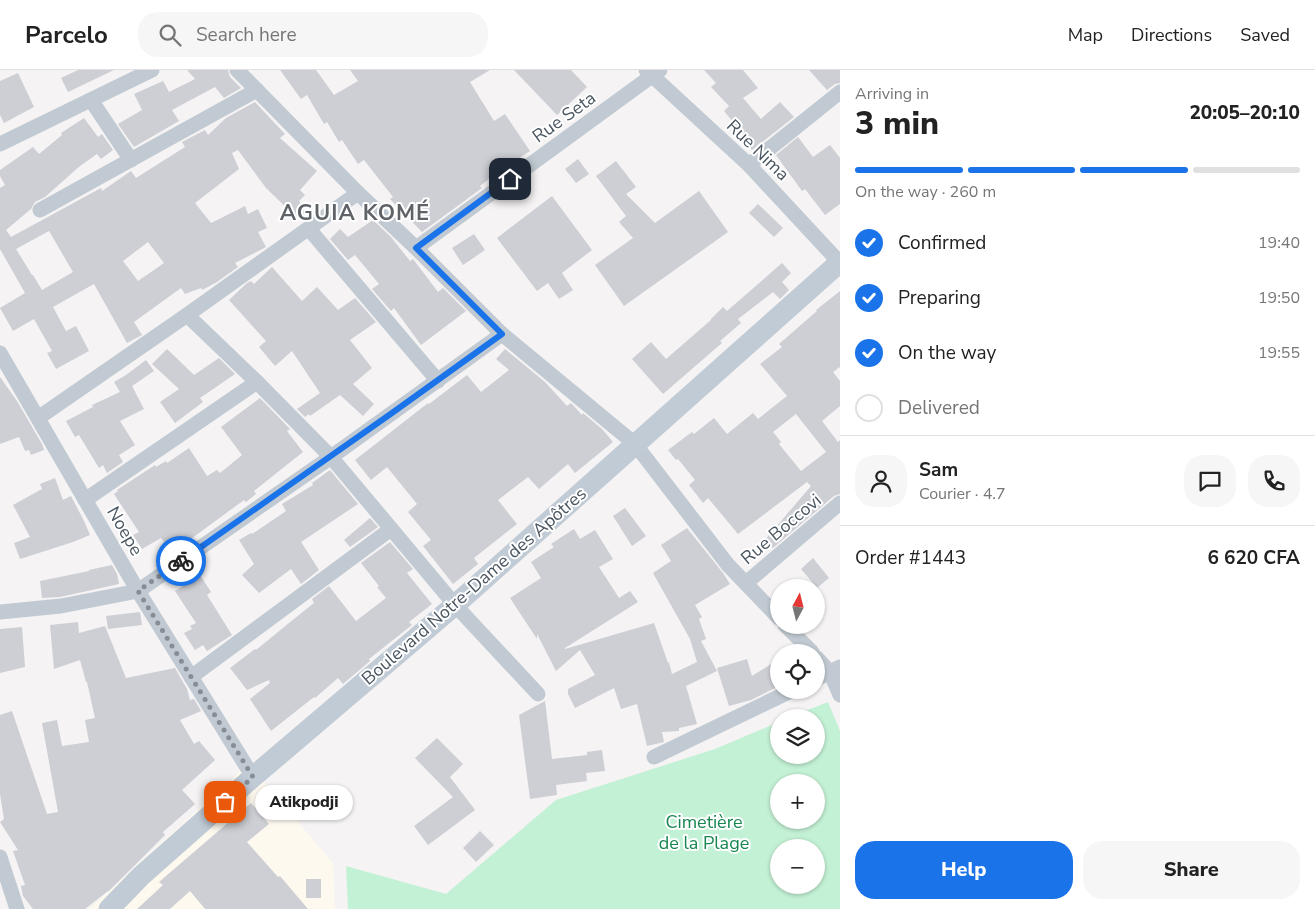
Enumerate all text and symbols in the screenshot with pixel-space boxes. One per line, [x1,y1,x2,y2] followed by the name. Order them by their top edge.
[138,12,488,57] search box
[25,19,108,51] text: Parcelo
[156,21,184,49] icon: search
[196,22,297,48] text: Search here
[1068,23,1103,47] text: Map
[1131,23,1212,47] text: Directions
[1240,23,1290,47] text: Saved
[855,83,929,105] text: Arriving in
[527,86,601,148] street label: Rue Seta
[1189,100,1300,126] text: 20:05–20:10
[855,102,939,145] text: 3 min
[721,114,795,186] street label: Rue Nima
[489,158,531,200] pin
[496,165,524,193] icon: home
[855,181,996,203] text: On the way · 260 m
[280,198,430,228] district label: AGUIA KOMÉ
[855,229,883,257] icon: check
[898,230,986,256] text: Confirmed
[1258,232,1300,254] text: 19:40
[855,284,883,312] icon: check
[898,285,981,311] text: Preparing
[1258,287,1300,309] text: 19:50
[855,339,883,367] icon: check
[898,340,996,366] text: On the way
[1258,342,1300,364] text: 19:55
[898,395,980,421] text: Delivered
[855,455,907,507] button: person
[1184,455,1236,507] button: chat
[1248,455,1300,507] button: phone
[919,457,958,483] text: Sam
[356,482,592,690] street label: Boulevard Notre-Dame des Apôtres
[919,483,1005,505] text: Courier · 4.7
[736,488,826,570] street label: Rue Boccovi
[101,502,149,560] street label: Noepe
[156,536,206,586] courier
[855,545,966,571] text: Order #1443
[1207,545,1300,571] text: 6 620 CFA
[167,547,195,575] icon: bike
[770,579,825,634] north arrow
[770,579,825,894] map controls
[770,644,825,699] button: locate
[770,709,825,764] button: layers
[770,774,825,829] button: +
[204,781,246,823] pin
[255,784,352,820] callout: Atikpodji
[211,788,239,816] icon: bag
[269,791,339,813] text: Atikpodji
[659,810,749,855] park label: Cimetière de la Plage
[770,839,825,894] button: −
[855,841,1073,899] button: Help
[1083,841,1300,899] button: Share

